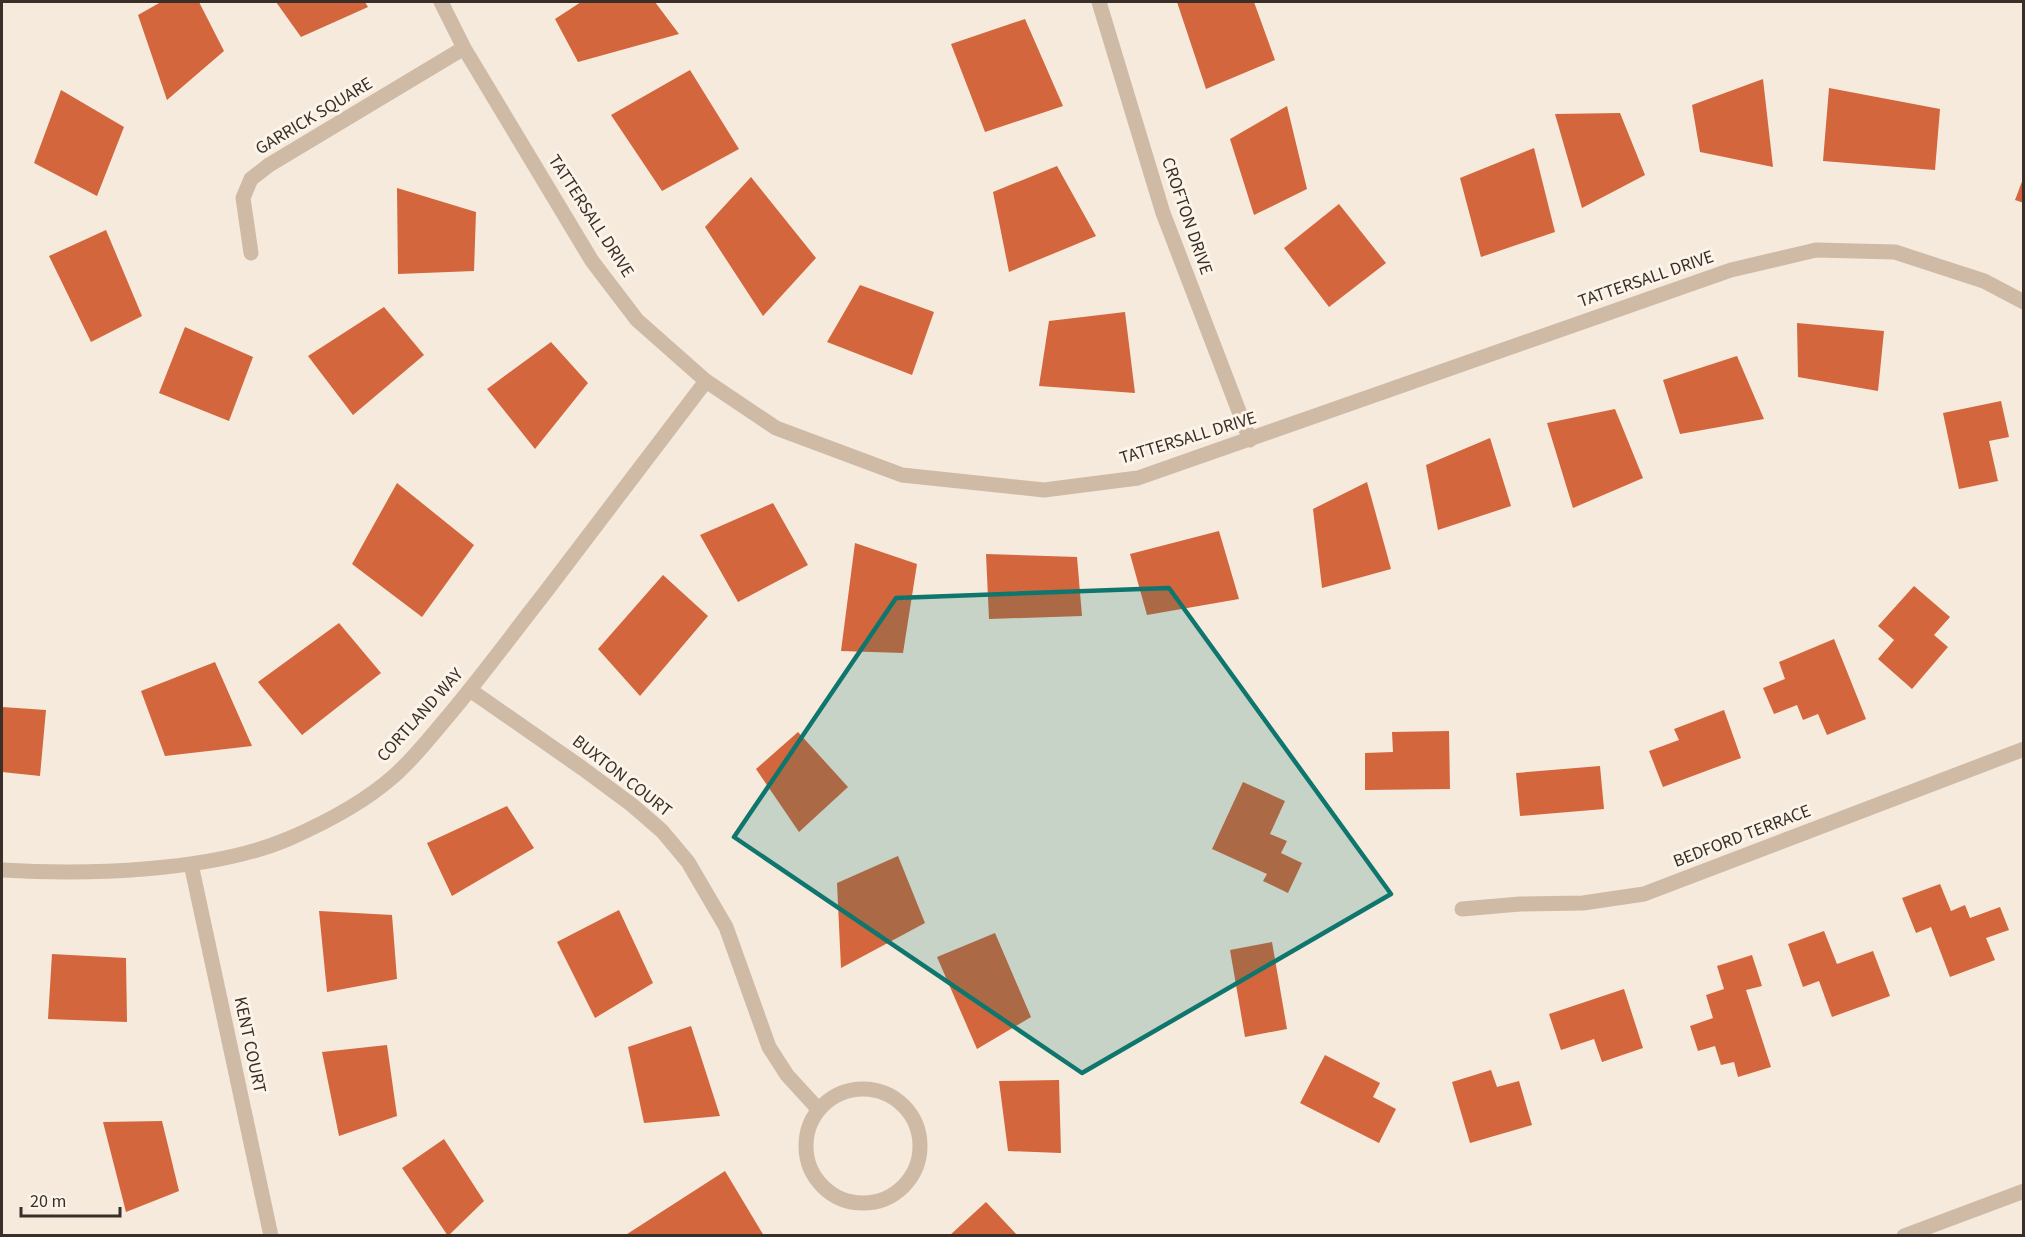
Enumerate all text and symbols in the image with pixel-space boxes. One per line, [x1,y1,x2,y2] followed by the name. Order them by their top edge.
[251,71,377,161] street label: GARRICK SQUARE
[542,150,640,282] street label: TATTERSALL DRIVE
[1155,154,1219,278] street label: CROFTON DRIVE
[1575,244,1717,314] street label: TATTERSALL DRIVE
[1117,405,1259,471] street label: TATTERSALL DRIVE
[371,662,469,767] street label: CORTLAND WAY
[567,729,677,823] street label: BUXTON COURT
[1670,798,1814,874] street label: BEDFORD TERRACE
[228,995,272,1096] street label: KENT COURT
[21,1180,120,1218] scale bar
[30,1189,66,1214] text: 20 m

